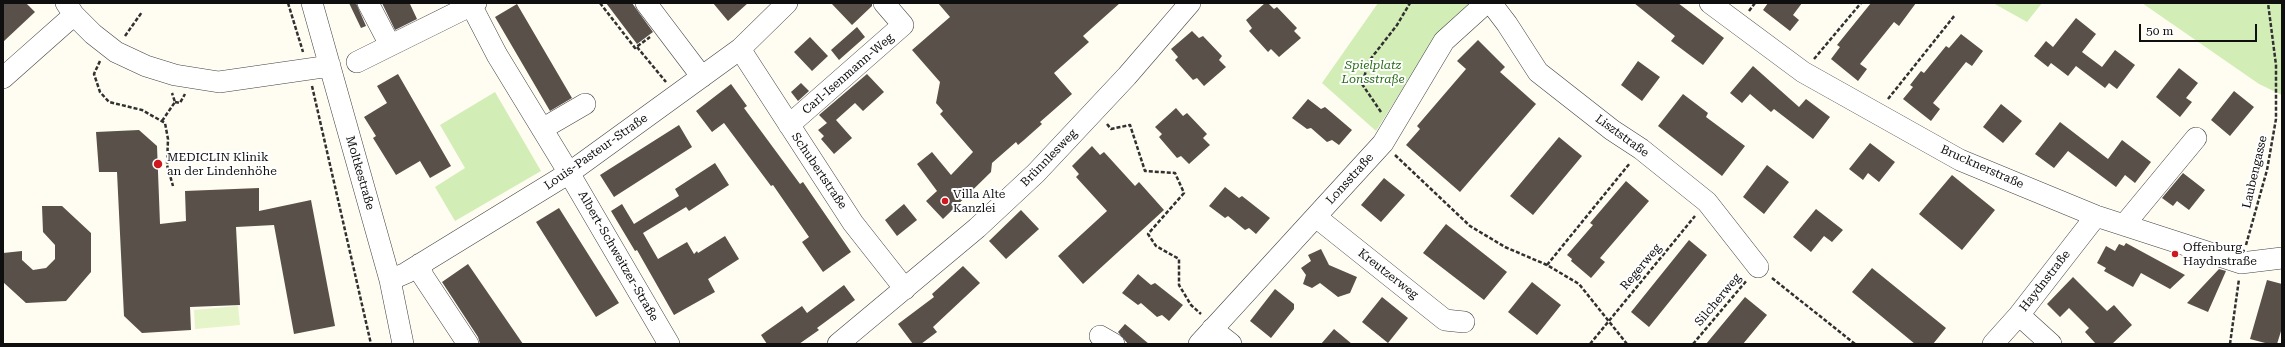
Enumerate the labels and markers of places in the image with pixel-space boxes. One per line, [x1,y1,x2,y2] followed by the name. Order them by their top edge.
[167,150,277,178] place label: MEDICLIN Klinik an der Lindenhöhe
[152,158,164,170] marker: MEDICLIN Klinik an der Lindenhöhe
[953,187,1005,215] place label: Villa Alte Kanzlei
[940,196,950,206] marker: Villa Alte Kanzlei
[2183,240,2257,268] place label: Offenburg, Haydnstraße
[2170,249,2180,259] marker: Offenburg, Haydnstraße

